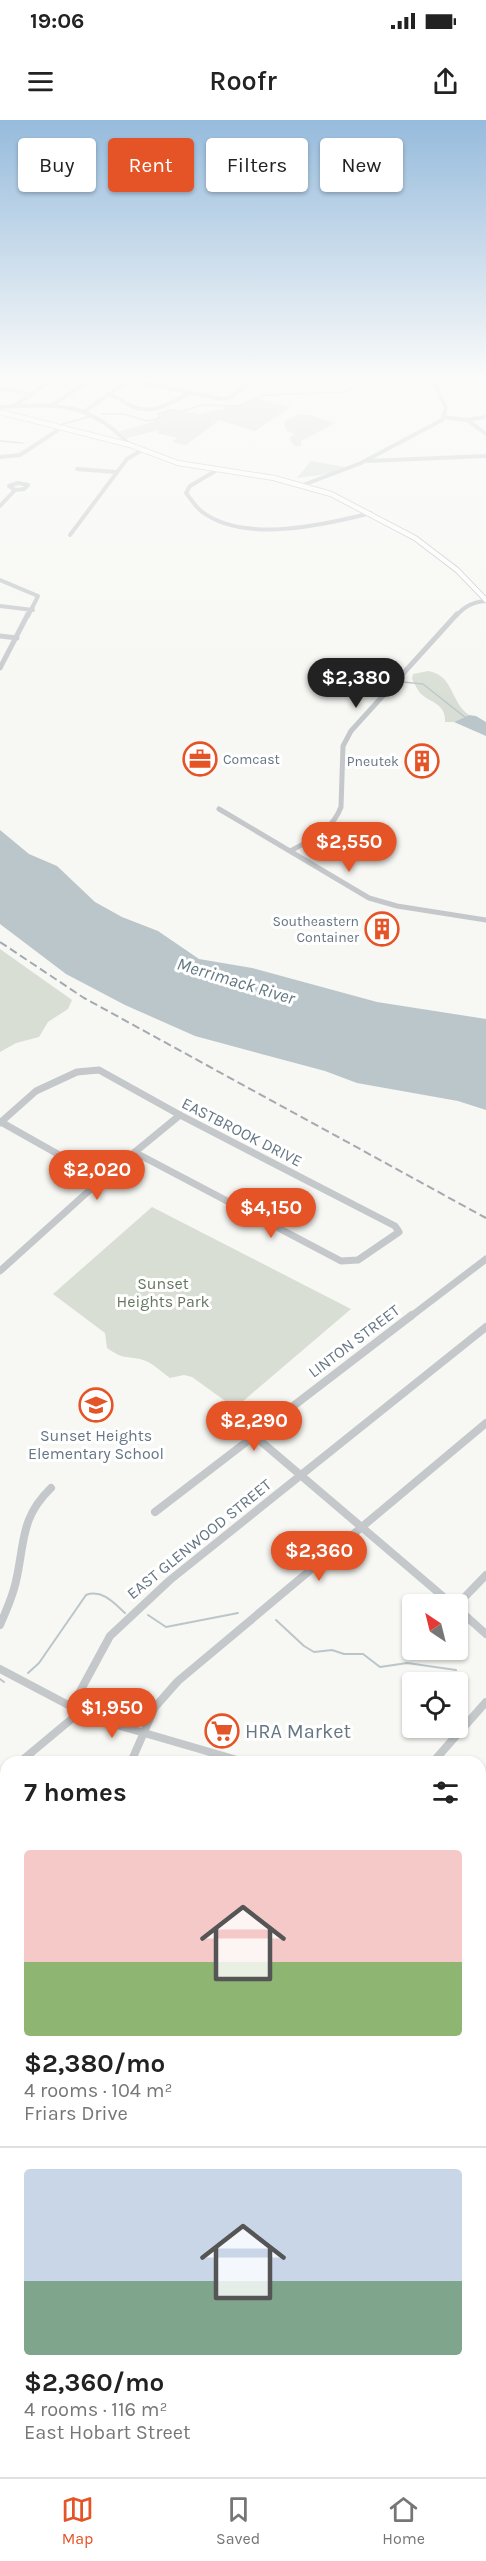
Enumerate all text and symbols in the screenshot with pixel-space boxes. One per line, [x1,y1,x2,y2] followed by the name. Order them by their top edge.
[30,8,84,34] text: 19:06
[24,65,57,98] icon: menu
[209,65,277,97] text: Roofr
[429,65,462,98] icon: share
[18,138,96,192] chip: Buy
[108,138,194,192] chip: Rent
[206,138,308,192] chip: Filters
[320,138,403,192] chip: New
[307,658,405,709] pin: $2,380
[322,666,390,689] text: $2,380
[182,741,218,777] office icon: Comcast
[404,743,440,779] building icon: Pneutek
[223,751,280,768] place label: Comcast
[347,753,399,770] place label: Pneutek
[300,822,398,873] pin: $2,550
[316,830,382,853] text: $2,550
[364,911,400,947] building icon: Southeastern Container
[272,913,360,946] place label: Southeastern Container
[174,953,298,1010] water label: Merrimack River
[179,1093,305,1171] street label: EASTBROOK DRIVE
[48,1150,146,1201] pin: $2,020
[63,1158,131,1181] text: $2,020
[222,1188,320,1239] pin: $4,150
[240,1196,302,1219] text: $4,150
[116,1274,210,1311] park label: Sunset Heights Park
[305,1300,403,1382] street label: LINTON STREET
[78,1387,114,1423] school or university icon: Sunset Heights Elementary School
[205,1401,303,1452] pin: $2,290
[220,1409,288,1432] text: $2,290
[28,1426,164,1463] place label: Sunset Heights Elementary School
[123,1475,275,1603] street label: EAST GLENWOOD STREET
[270,1531,368,1582] pin: $2,360
[285,1539,353,1562] text: $2,360
[402,1594,468,1660] north arrow
[402,1594,468,1738] map controls
[402,1672,468,1738] button: locate
[63,1688,161,1739] pin: $1,950
[81,1696,143,1719] text: $1,950
[204,1713,240,1749] supermarket icon: HRA Market
[245,1720,352,1743] place label: HRA Market
[429,1776,462,1809] icon: filters
[24,1777,127,1808] text: 7 homes
[189,1889,297,1997] icon: home
[24,2048,165,2079] text: $2,380/mo
[24,2079,172,2102] text: 4 rooms · 104 m²
[24,2102,128,2125] text: Friars Drive
[189,2208,297,2316] icon: home
[24,2367,164,2398] text: $2,360/mo
[24,2398,167,2421] text: 4 rooms · 116 m²
[24,2421,191,2444] text: East Hobart Street
[61,2493,94,2548] tab: Map
[216,2493,260,2548] tab: Saved
[382,2493,425,2548] tab: Home

